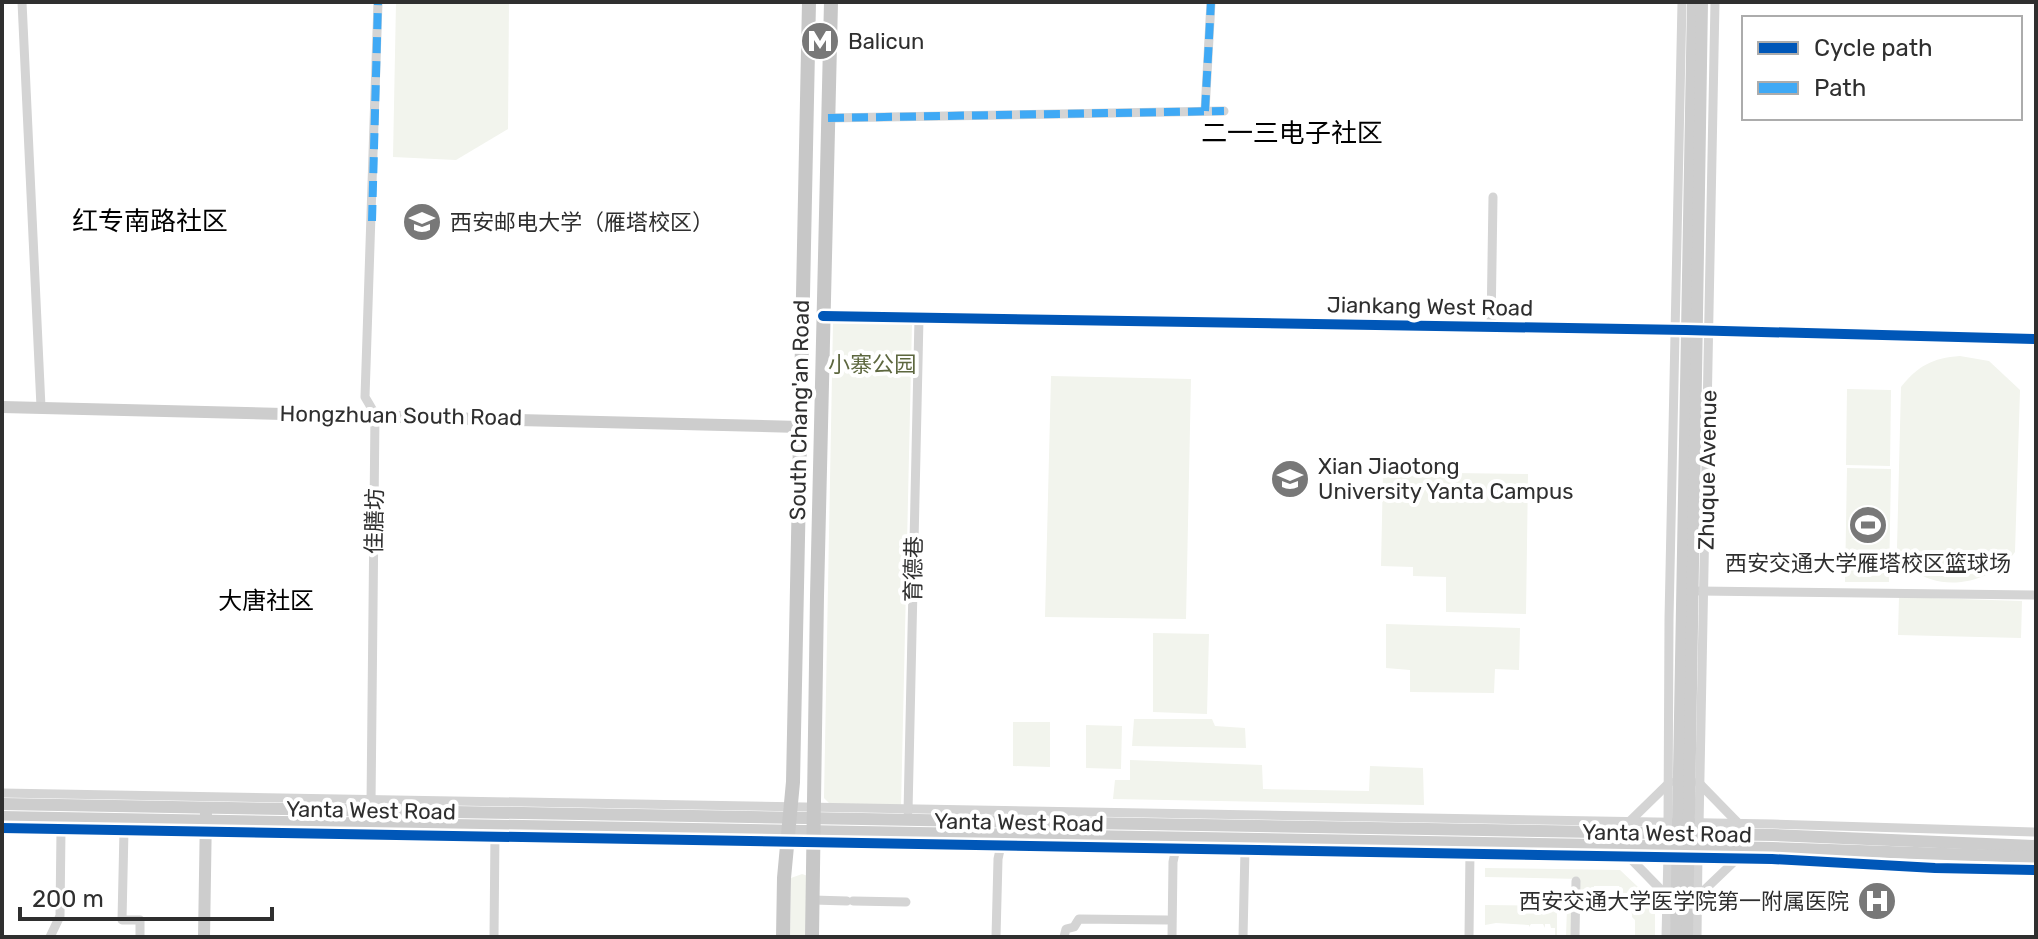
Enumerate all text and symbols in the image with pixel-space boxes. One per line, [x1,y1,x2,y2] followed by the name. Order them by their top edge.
[1742,16,2022,120] legend
[799,20,841,62] metro station icon: Balicun
[848,28,924,55] place label: Balicun
[1814,34,1933,62] text: Cycle path
[1814,74,1866,102] text: Path
[1201,118,1383,149] district label: 二一三电子社区
[401,201,443,243] school or university icon: 西安邮电大学（雁塔校区）
[72,206,228,237] district label: 红专南路社区
[450,209,714,236] place label: 西安邮电大学（雁塔校区）
[1327,291,1533,322] street label: Jiankang West Road
[784,299,815,521] street label: South Chang'an Road
[828,351,916,378] park label: 小寨公园
[1693,390,1722,550] street label: Zhuque Avenue
[279,400,523,431] street label: Hongzhuan South Road
[1318,453,1573,505] place label: Xian Jiaotong University Yanta Campus
[1269,458,1311,500] school or university icon: Xian Jiaotong University Yanta Campus
[360,488,389,554] street label: 佳膳坊
[1847,504,1889,546] sports icon: 西安交通大学雁塔校区篮球场
[899,536,928,602] street label: 育德巷
[1725,550,2011,577] place label: 西安交通大学雁塔校区篮球场
[218,587,314,615] district label: 大唐社区
[286,796,456,825] street label: Yanta West Road
[934,808,1104,837] street label: Yanta West Road
[1582,819,1752,848] street label: Yanta West Road
[20,871,272,921] scale bar
[1856,880,1898,922] hospital icon: 西安交通大学医学院第一附属医院
[32,885,104,913] text: 200 m
[1519,888,1849,915] place label: 西安交通大学医学院第一附属医院

